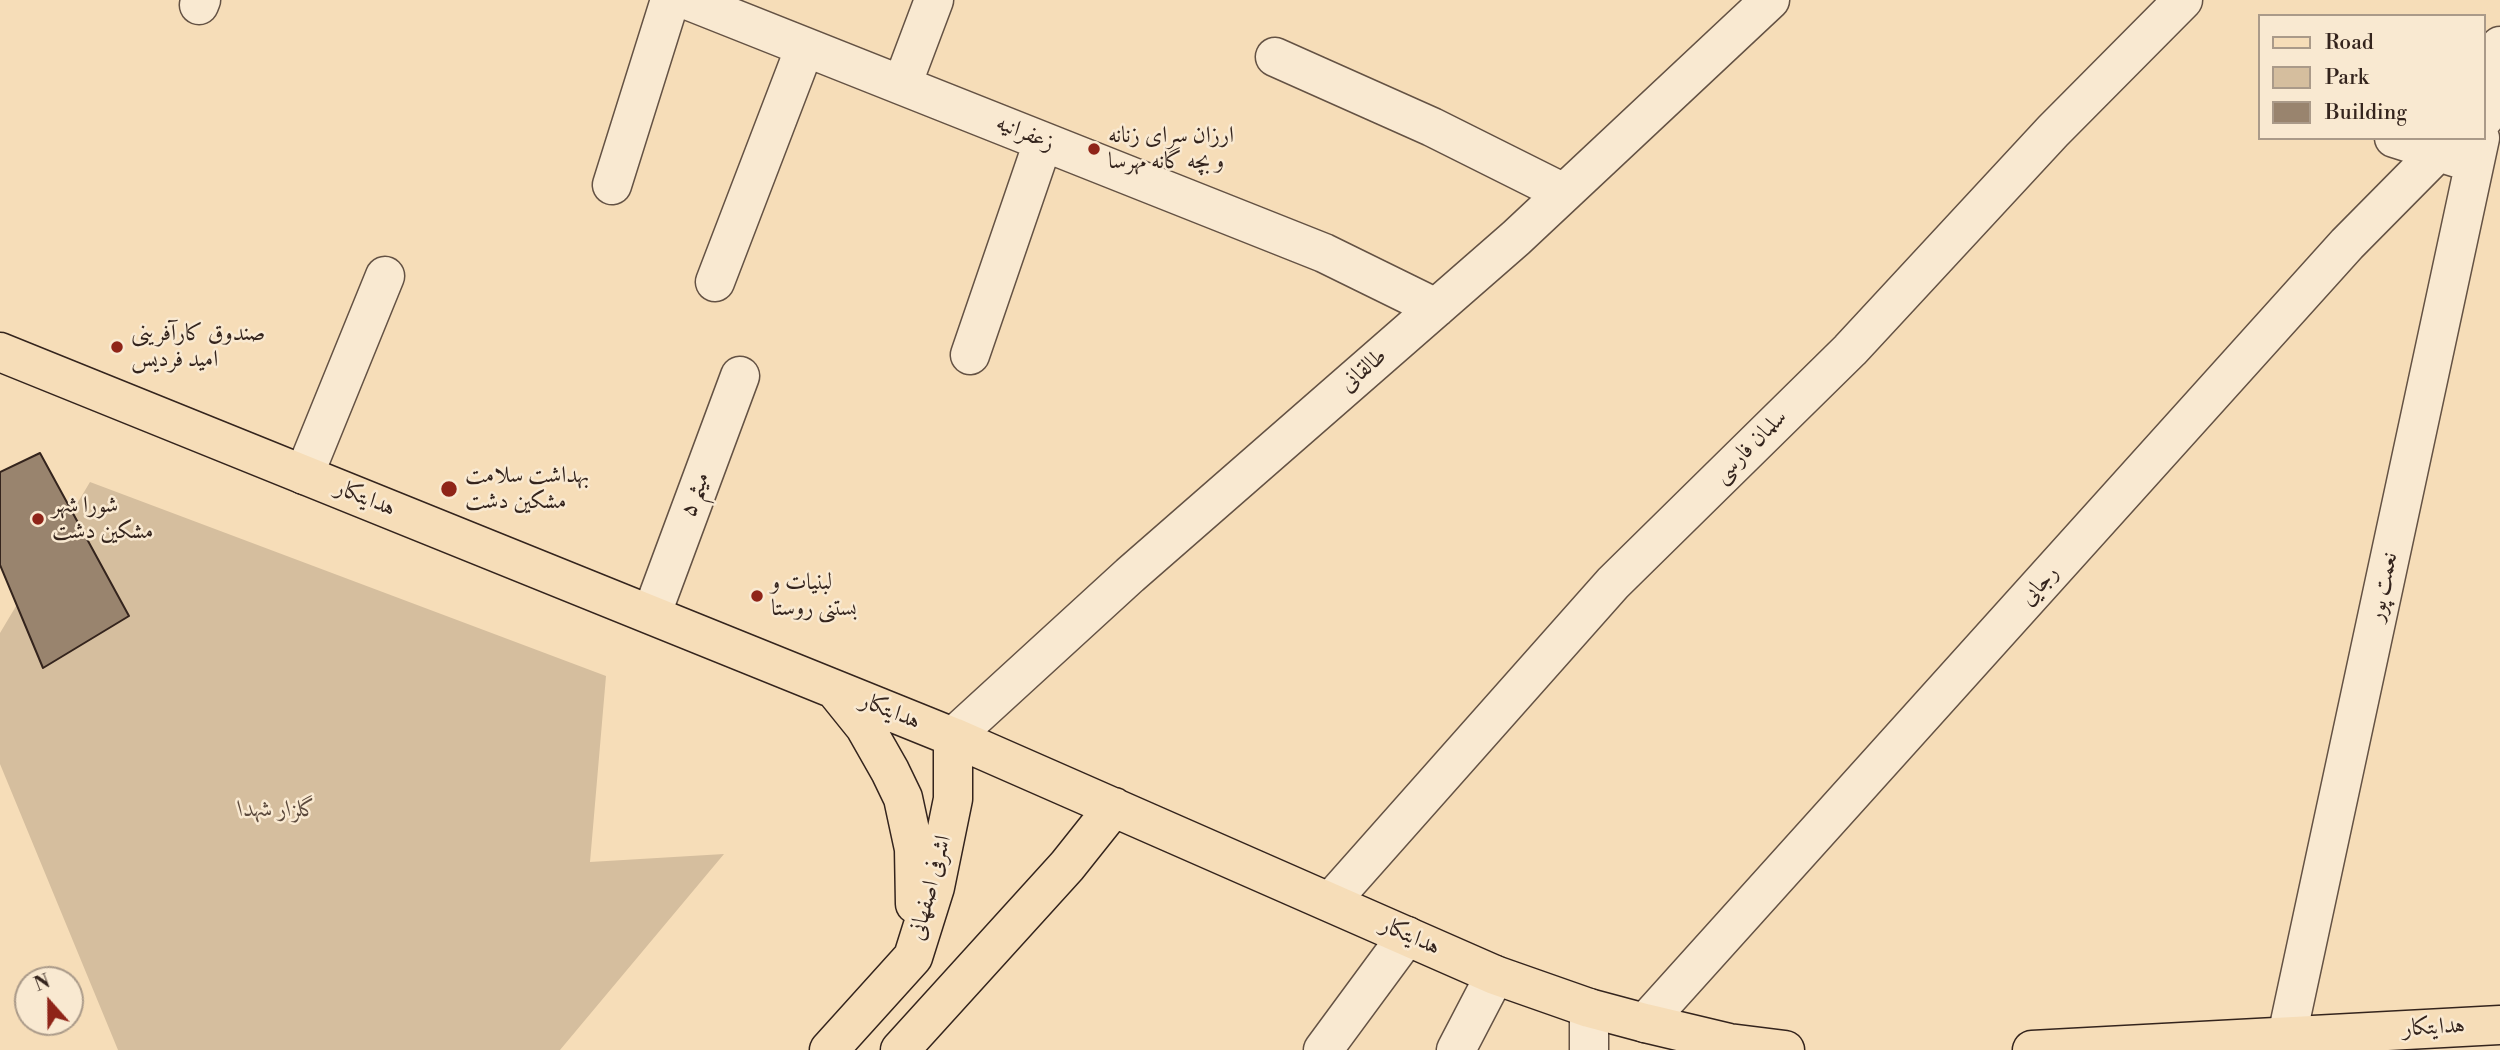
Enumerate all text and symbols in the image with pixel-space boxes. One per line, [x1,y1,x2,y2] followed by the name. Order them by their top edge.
[2258,14,2486,140] legend
[2325,30,2374,56] text: Road
[2325,65,2369,91] text: Park
[2325,100,2407,126] text: Building
[992,110,1058,158] street label: زعفرانیه
[1108,122,1234,176] place label: ارزان سرای زنانه و بچه گانه مهرسا
[1086,141,1102,157] marker: ارزان سرای زنانه و بچه گانه مهرسا
[131,320,265,374] place label: صندوق کارآفرینی امید فردیس
[109,339,125,355] marker: صندوق کارآفرینی امید فردیس
[1335,343,1393,399] street label: طالقانی
[1708,404,1794,490] street label: سلمان فارسی
[465,462,589,516] place label: بهداشت سلامت مشکین دشت
[675,469,717,521] street label: میثم ۵
[331,474,399,524] street label: هدایتکار
[439,479,459,499] marker: بهداشت سلامت مشکین دشت
[52,492,153,546] place label: شورا شهر مشکین دشت
[30,511,46,527] marker: شورا شهر مشکین دشت
[2363,550,2405,624] street label: نعمت پور
[2015,560,2065,612] street label: رجایی
[771,569,857,623] place label: لبنیات و بستنی روستا
[749,588,765,604] marker: لبنیات و بستنی روستا
[856,687,924,737] street label: هدایتکار
[238,796,318,824] park label: گلزار شهدا
[904,832,958,944] street label: اشرفی اصفهانی
[1376,912,1444,962] street label: هدایتکار
[14,966,84,1036] north arrow
[31,969,54,997] text: N
[2402,1013,2466,1043] street label: هدایتکار

